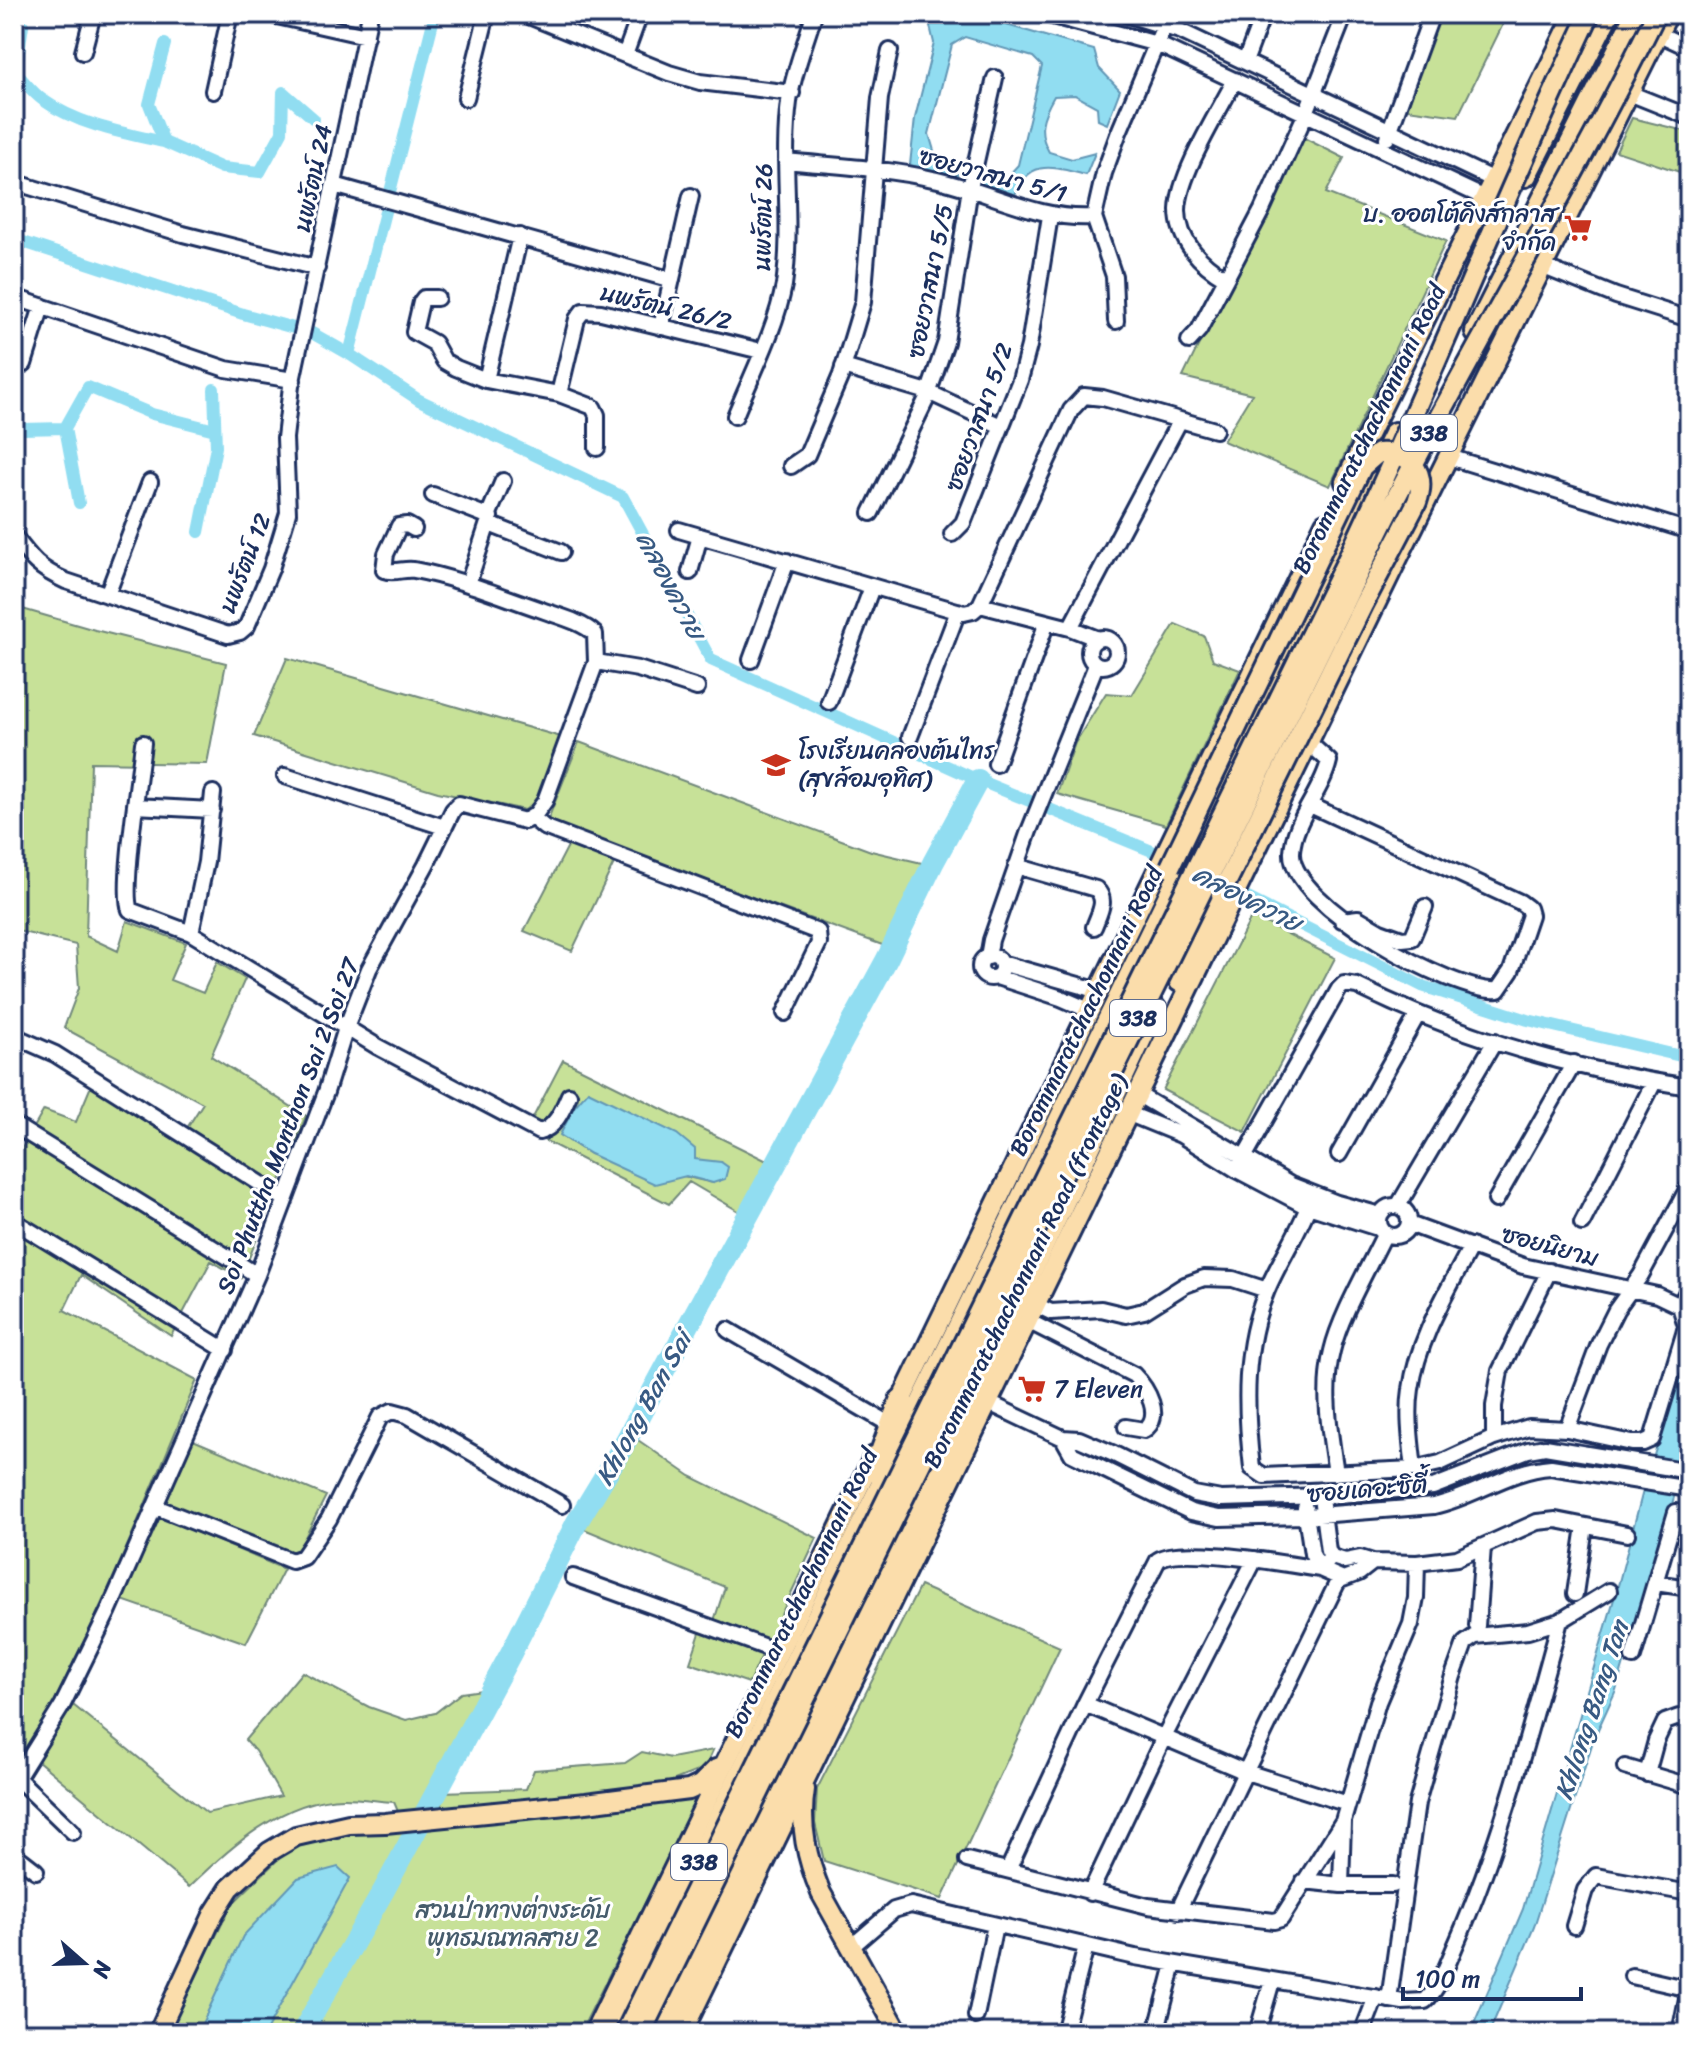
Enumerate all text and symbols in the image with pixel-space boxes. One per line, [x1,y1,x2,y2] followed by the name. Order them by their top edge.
[281,120,345,236] street label: นพรัตน์ 24
[914,135,1072,215] street label: ซอยวาสนา 5/1
[741,163,785,271] street label: นพรัตน์ 26
[1363,193,1560,263] place label: บ. ออตโต้คิงส์กลาส จำกัด
[894,200,966,362] street label: ซอยวาสนา 5/5
[1563,213,1593,243] supermarket icon: บ. ออตโต้คิงส์กลาส จำกัด
[596,272,736,342] street label: นพรัตน์ 26/2
[1280,274,1459,581] street label: Borommaratchachonnani Road
[933,337,1025,497] street label: ซอยวาสนา 5/2
[1401,415,1457,451] road number: 338
[207,507,283,619] street label: นพรัตน์ 12
[623,522,721,651] water label: คลองควาย
[798,730,996,800] place label: โรงเรียนคลองต้นไทร (สุขล้อมอุทิศ)
[761,750,791,780] school or university icon: โรงเรียนคลองต้นไทร (สุขล้อมอุทิศ)
[1184,851,1313,947] water label: คลองควาย
[997,856,1176,1163] street label: Borommaratchachonnani Road
[204,951,372,1300] street label: Soi Phuttha Monthon Sai 2 Soi 27
[1110,1000,1166,1036] road number: 338
[911,1065,1140,1475] street label: Borommaratchachonnani Road (frontage)
[1497,1213,1603,1279] street label: ซอยนิยาม
[581,1318,707,1494] water label: Khlong Ban Sai
[1054,1368,1143,1410] place label: 7 Eleven
[1017,1374,1047,1404] supermarket icon: 7 Eleven
[712,1438,891,1745] street label: Borommaratchachonnani Road
[1305,1462,1435,1515] street label: ซอยเดอะซิตี้
[1540,1612,1643,1806] water label: Khlong Bang Tan
[671,1844,727,1880] road number: 338
[415,1889,610,1959] park label: สวนป่าทางต่างระดับ พุทธมณฑลสาย 2
[44,1923,124,2003] north arrow
[1403,1951,1581,2001] scale bar
[81,1955,124,1984] text: N
[1415,1958,1480,2000] text: 100 m

